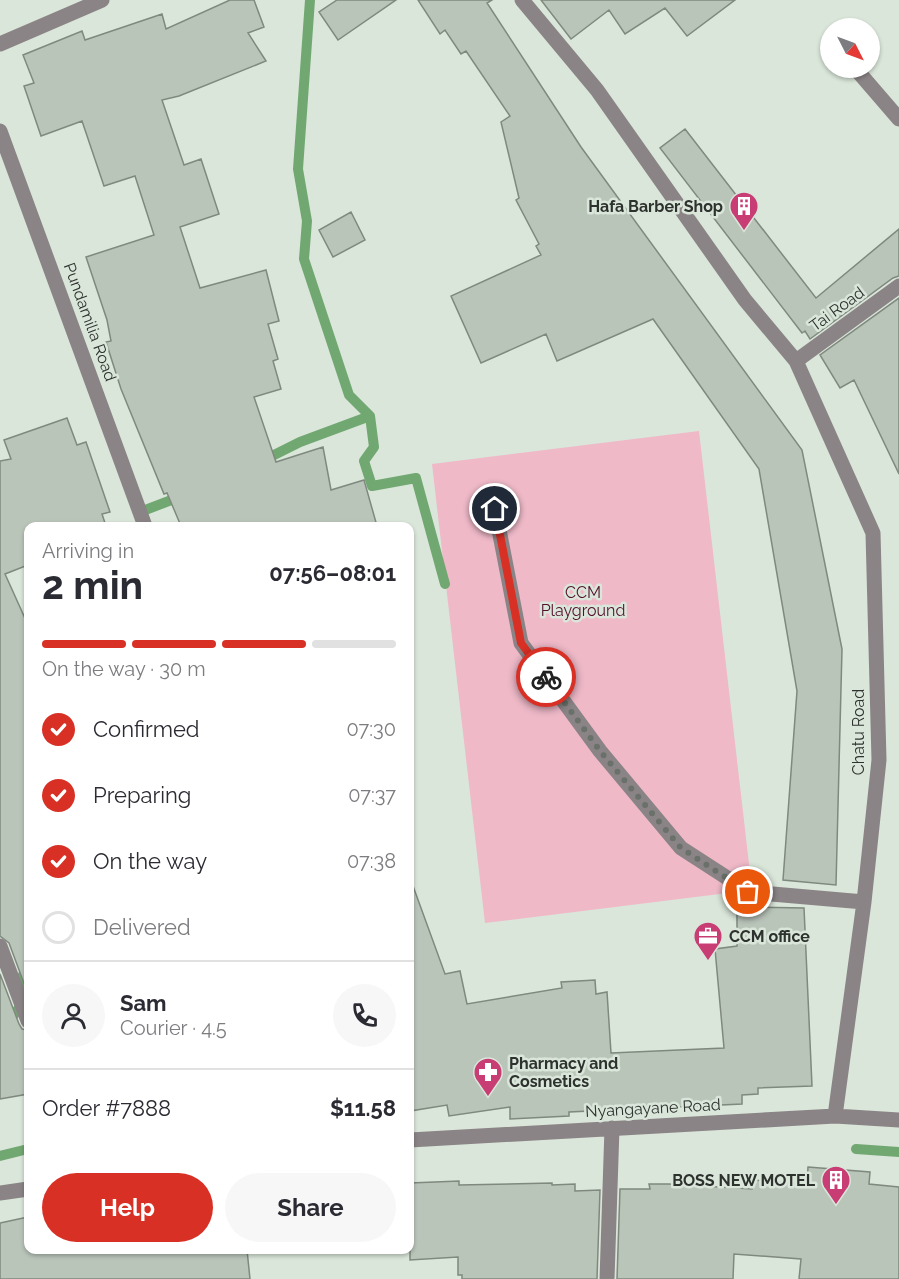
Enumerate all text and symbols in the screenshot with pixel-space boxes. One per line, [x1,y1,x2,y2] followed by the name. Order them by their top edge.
[820,18,880,78] north arrow
[820,18,880,78] map controls
[728,190,760,232] building icon: Hafa Barber Shop
[588,197,723,216] place label: Hafa Barber Shop
[60,260,120,384] street label: Pundamilia Road
[806,283,868,335] street label: Tai Road
[469,483,520,534] pin
[478,492,511,525] icon: home
[42,539,134,563] text: Arriving in
[269,560,396,586] text: 07:56–08:01
[42,562,143,608] text: 2 min
[541,583,625,620] park label: CCM Playground
[516,647,576,707] courier
[42,657,206,681] text: On the way · 30 m
[530,661,563,694] icon: bike
[849,689,868,775] street label: Chatu Road
[42,713,75,746] icon: check
[93,716,200,742] text: Confirmed
[347,717,396,741] text: 07:30
[42,779,75,812] icon: check
[93,782,191,808] text: Preparing
[348,783,396,807] text: 07:37
[42,845,75,878] icon: check
[93,848,207,874] text: On the way
[347,849,396,873] text: 07:38
[722,866,773,917] pin
[731,875,764,908] icon: bag
[93,914,191,940] text: Delivered
[692,920,724,962] office icon: CCM office
[729,927,810,946] place label: CCM office
[42,984,105,1047] button: person
[333,984,396,1047] button: phone
[120,990,167,1016] text: Sam
[120,1016,227,1040] text: Courier · 4.5
[509,1054,618,1091] place label: Pharmacy and Cosmetics
[472,1056,504,1098] pharmacy icon: Pharmacy and Cosmetics
[42,1095,171,1121] text: Order #7888
[330,1095,396,1121] text: $11.58
[585,1095,721,1121] street label: Nyangayane Road
[820,1164,852,1206] building icon: BOSS NEW MOTEL
[672,1171,816,1190] place label: BOSS NEW MOTEL
[42,1173,213,1242] button: Help
[225,1173,396,1242] button: Share

